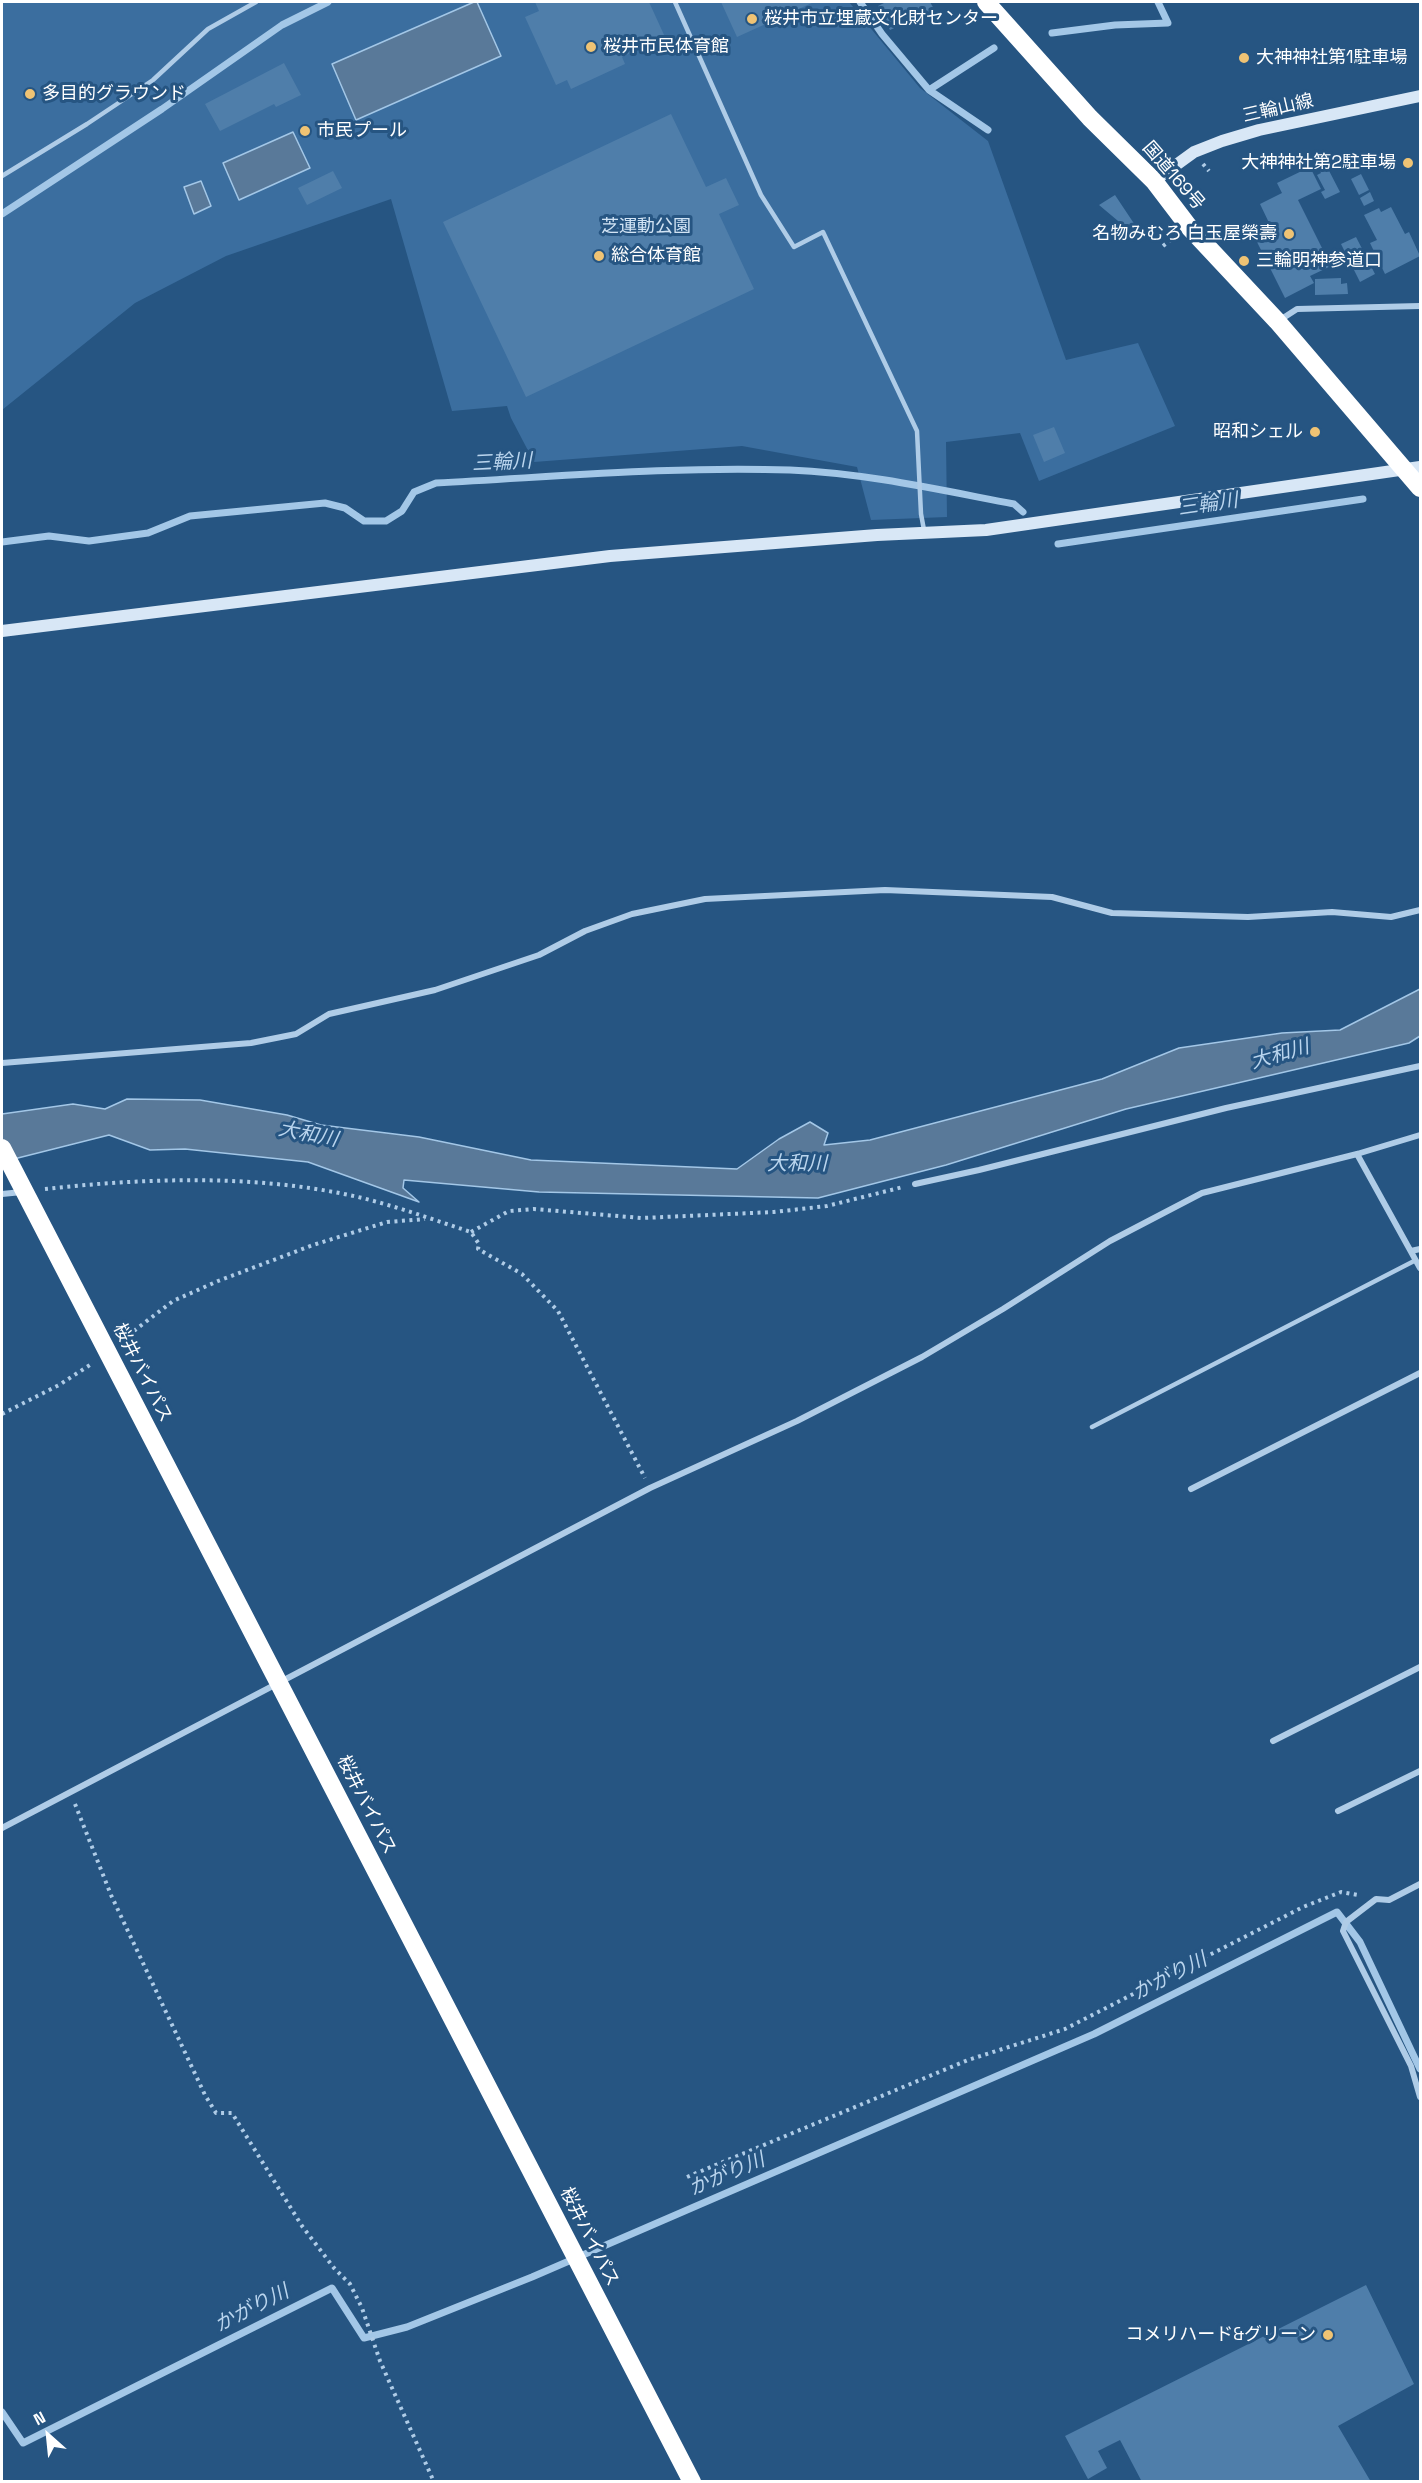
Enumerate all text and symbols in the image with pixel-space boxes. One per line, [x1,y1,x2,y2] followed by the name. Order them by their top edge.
[764,8,998,30] place label: 桜井市立埋蔵文化財センター
[745,12,759,26] marker: 桜井市立埋蔵文化財センター
[603,36,729,58] place label: 桜井市民体育館
[584,40,598,54] marker: 桜井市民体育館
[1256,47,1408,69] place label: 大神神社第1駐車場
[1237,51,1251,65] marker: 大神神社第1駐車場
[42,83,186,105] place label: 多目的グラウンド
[23,87,37,101] marker: 多目的グラウンド
[1240,90,1316,128] street label: 三輪山線
[317,120,407,142] place label: 市民プール
[298,124,312,138] marker: 市民プール
[1137,137,1209,215] street label: 国道169号
[1241,152,1396,174] place label: 大神神社第2駐車場
[1401,156,1415,170] marker: 大神神社第2駐車場
[601,216,691,238] park label: 芝運動公園
[1092,223,1277,245] place label: 名物みむろ 白玉屋榮壽
[1282,227,1296,241] marker: 名物みむろ 白玉屋榮壽
[611,245,701,267] place label: 総合体育館
[592,249,606,263] marker: 総合体育館
[1256,250,1382,272] place label: 三輪明神参道口
[1237,254,1251,268] marker: 三輪明神参道口
[1213,421,1303,443] place label: 昭和シェル
[1308,425,1322,439] marker: 昭和シェル
[471,449,533,477] water label: 三輪川
[1177,489,1239,521] water label: 三輪川
[1248,1035,1312,1075] water label: 大和川
[276,1117,340,1153] water label: 大和川
[767,1153,827,1177] water label: 大和川
[108,1320,176,1426] street label: 桜井バイパス
[332,1752,400,1858] street label: 桜井バイパス
[1129,1948,1211,2006] water label: かがり川
[685,2148,769,2202] water label: かがり川
[555,2184,623,2290] street label: 桜井バイパス
[211,2280,293,2338] water label: かがり川
[1125,2324,1316,2346] place label: コメリハード&グリーン
[1321,2328,1335,2342] marker: コメリハード&グリーン
[18,2405,78,2465] north arrow
[30,2407,49,2430] text: N

